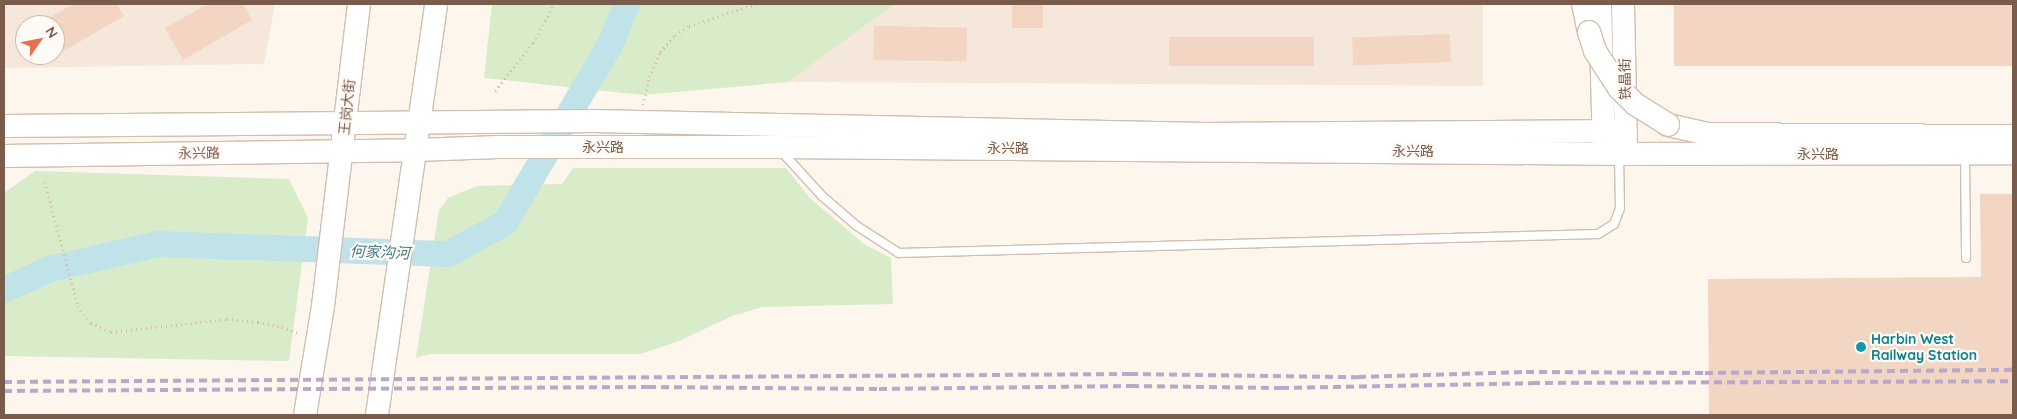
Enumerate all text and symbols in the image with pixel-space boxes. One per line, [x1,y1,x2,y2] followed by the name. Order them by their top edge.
[15,15,65,65] north arrow
[41,23,62,42] text: N
[1616,58,1634,100] street label: 铁晶街
[336,78,358,136] street label: 王岗大街
[582,139,624,155] street label: 永兴路
[987,140,1029,156] street label: 永兴路
[1392,143,1434,159] street label: 永兴路
[178,144,220,162] street label: 永兴路
[1797,146,1839,162] street label: 永兴路
[350,242,410,262] water label: 何家沟河
[1871,331,1977,364] place label: Harbin West Railway Station
[1855,341,1867,353] marker: Harbin West Railway Station

